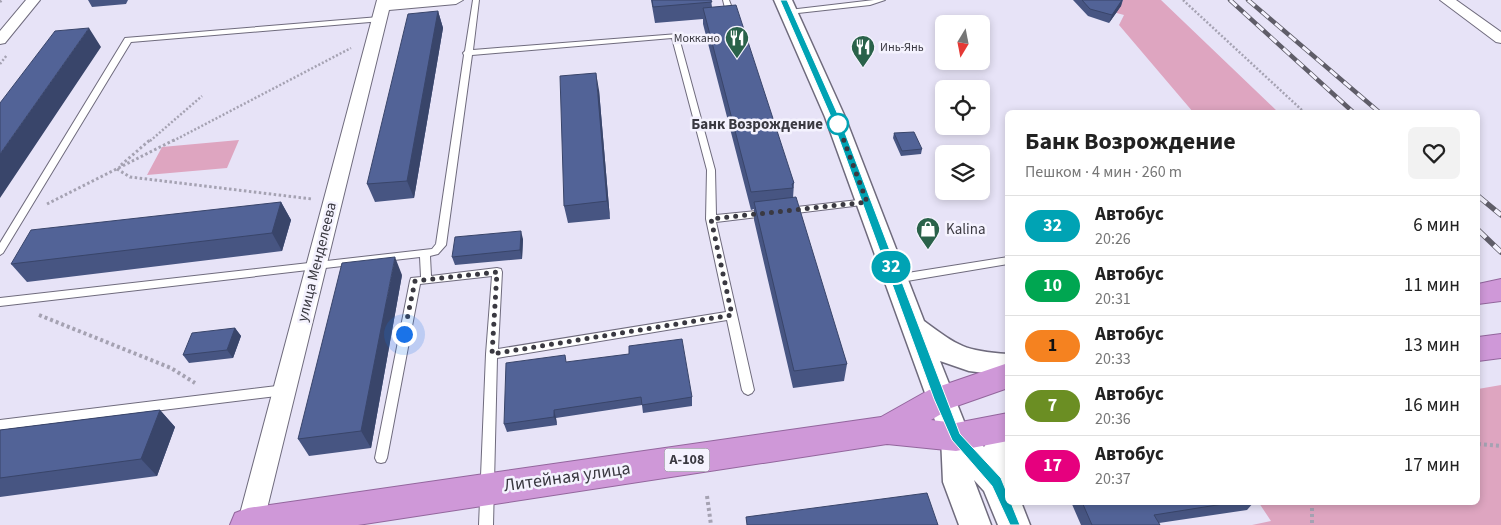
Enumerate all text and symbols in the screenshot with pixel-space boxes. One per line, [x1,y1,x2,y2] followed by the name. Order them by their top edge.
[935,15,990,70] north arrow
[935,15,990,200] map controls
[724,25,750,59] restaurant icon: Моккано
[674,30,720,47] place label: Моккано
[850,34,876,68] restaurant icon: Инь-Янь
[880,39,924,56] place label: Инь-Янь
[935,80,990,135] button: locate
[827,113,849,135] marker: Банк Возрождение
[691,114,823,135] place label: Банк Возрождение
[1025,124,1236,159] text: Банк Возрождение
[1408,127,1460,179] button: heart
[935,145,990,200] button: layers
[1025,161,1182,183] text: Пешком · 4 мин · 260 m
[292,200,342,324] street label: улица Менделеева
[1095,201,1164,228] text: Автобус
[1413,212,1460,239] text: 6 мин
[1043,213,1062,238] text: 32
[915,216,941,250] shop icon: Kalina
[946,219,986,240] place label: Kalina
[1095,228,1131,250] text: 20:26
[868,251,914,283] line badge: 32
[881,254,901,279] text: 32
[1095,261,1164,288] text: Автобус
[1404,272,1460,299] text: 11 мин
[1043,273,1062,298] text: 10
[1095,288,1131,310] text: 20:31
[1095,321,1164,348] text: Автобус
[392,322,417,347] your location
[1404,332,1460,359] text: 13 мин
[1048,333,1057,358] text: 1
[1095,348,1131,370] text: 20:33
[1095,381,1164,408] text: Автобус
[1404,392,1460,419] text: 16 мин
[1048,393,1057,418] text: 7
[1095,408,1131,430] text: 20:36
[1095,441,1164,468] text: Автобус
[664,448,710,472] road number: А-108
[1404,452,1460,479] text: 17 мин
[1043,453,1062,478] text: 17
[502,456,632,498] street label: Литейная улица
[1095,468,1131,490] text: 20:37

